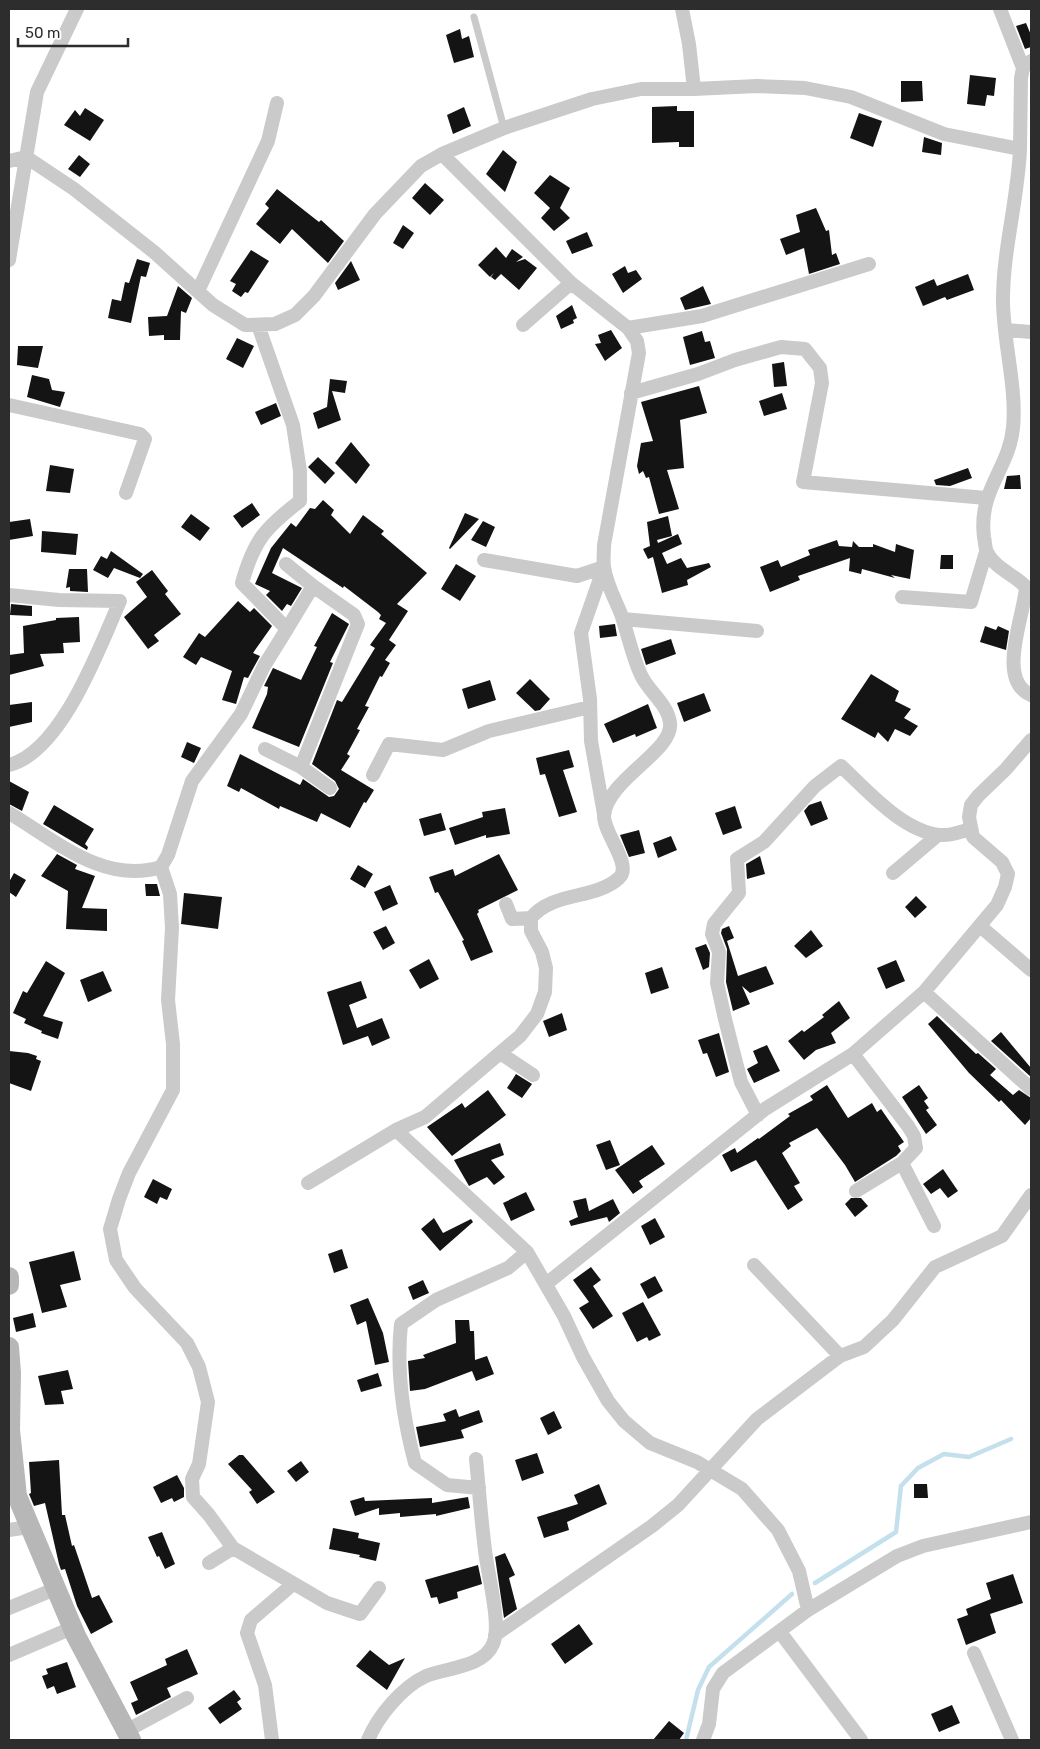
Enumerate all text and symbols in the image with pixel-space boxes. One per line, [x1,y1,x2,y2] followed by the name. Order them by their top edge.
[18,15,128,47] scale bar
[25,24,60,42] text: 50 m

